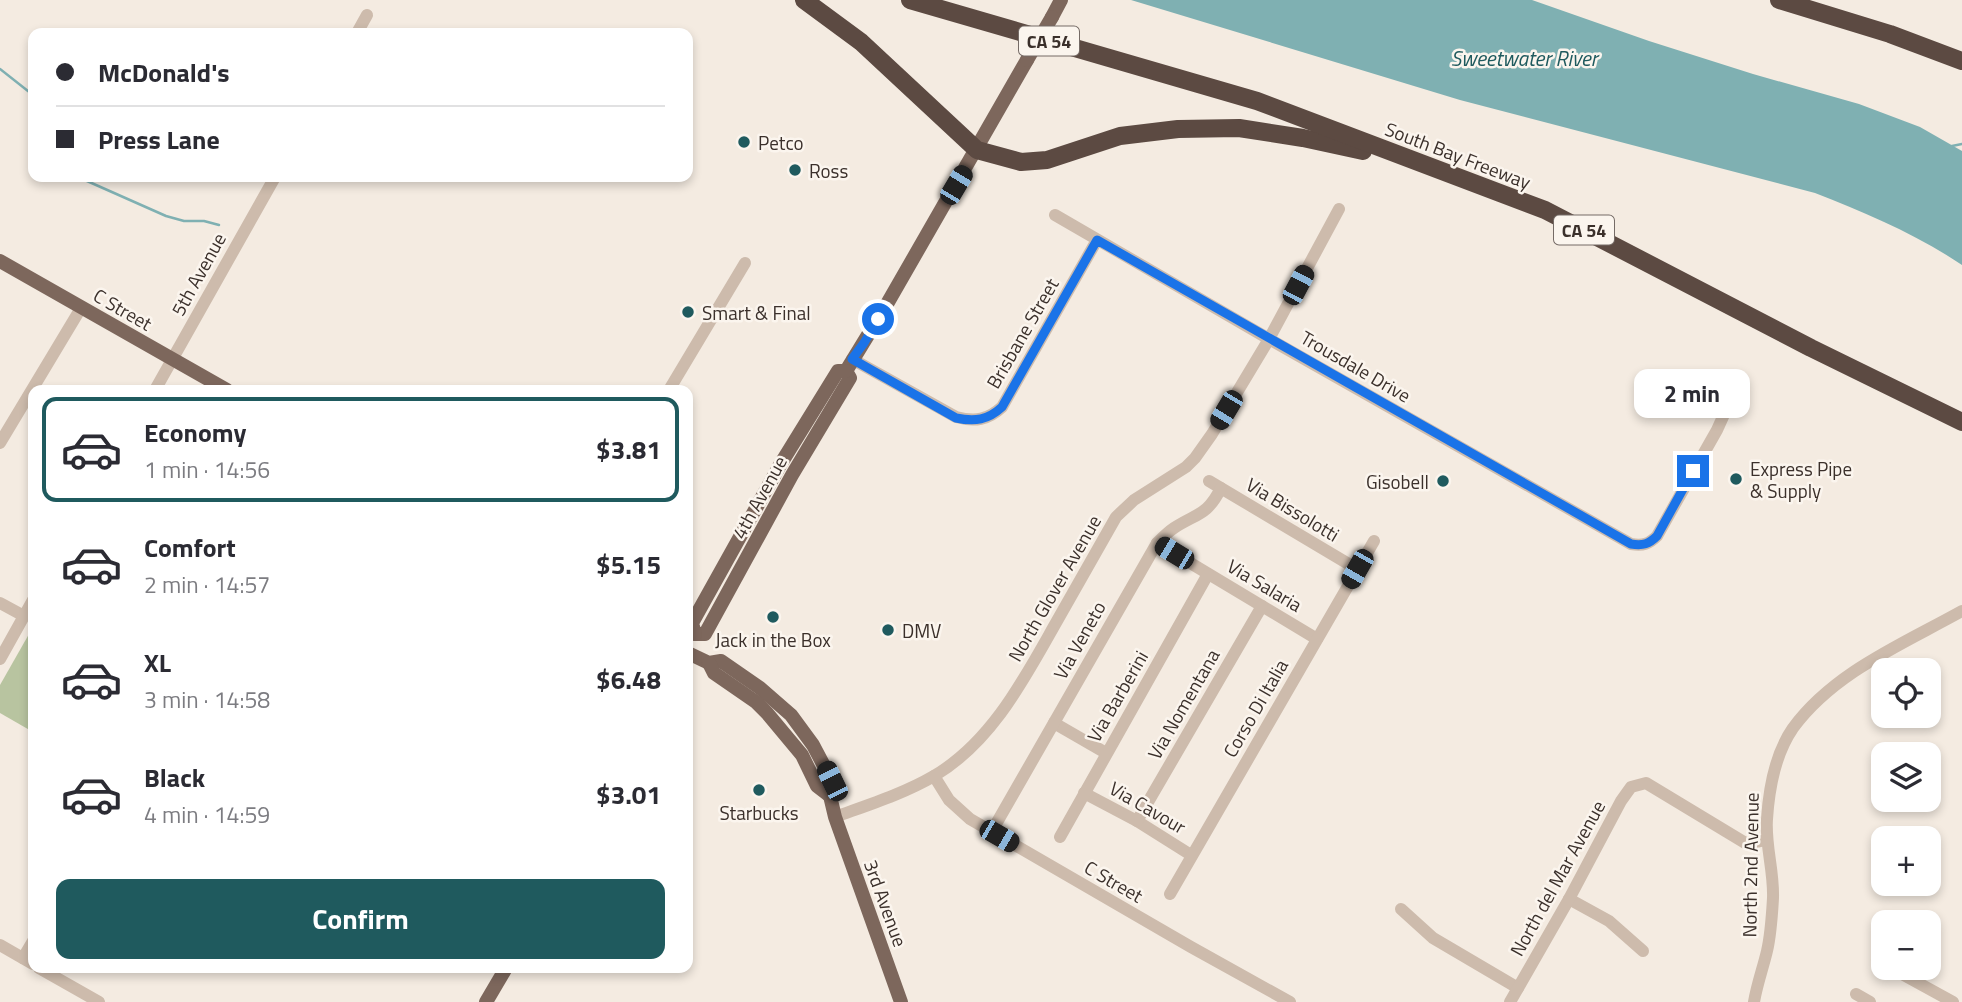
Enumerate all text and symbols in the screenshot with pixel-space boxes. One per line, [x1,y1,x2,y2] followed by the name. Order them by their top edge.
[1019,26,1079,56] road number: CA 54
[1451,42,1600,74] water label: Sweetwater River
[98,53,230,92] text: McDonald's
[1381,114,1535,196] street label: South Bay Freeway
[98,120,220,159] text: Press Lane
[758,128,804,157] place label: Petco
[736,134,752,150] marker: Petco
[809,156,848,185] place label: Ross
[787,162,803,178] marker: Ross
[937,162,976,208] car
[1554,215,1614,244] road number: CA 54
[163,227,233,321] street label: 5th Avenue
[1279,262,1318,308] car
[979,272,1066,394] street label: Brisbane Street
[88,281,158,338] street label: C Street
[702,298,811,327] place label: Smart & Final
[862,303,894,335] route start
[680,304,696,320] marker: Smart & Final
[1295,323,1417,409] street label: Trousdale Drive
[1635,370,1751,419] callout: 2 min
[1664,376,1720,411] text: 2 min
[1207,387,1246,433] car
[144,413,246,452] text: Economy
[60,418,123,481] icon: car
[596,430,661,469] text: $3.81
[724,450,794,544] street label: 4th Avenue
[144,452,270,487] text: 1 min · 14:56
[1750,454,1852,505] place label: Express Pipe & Supply
[1677,455,1709,487] route end
[1366,467,1429,496] place label: Gisobell
[1241,470,1345,548] street label: Via Bissolotti
[1728,471,1744,487] marker: Express Pipe & Supply
[1435,473,1451,489] marker: Gisobell
[1000,509,1108,667] street label: North Glover Avenue
[144,528,236,567] text: Comfort
[60,533,123,596] icon: car
[1151,533,1198,573] car
[596,545,661,584] text: $5.15
[1338,546,1377,592] car
[1222,551,1308,619] street label: Via Salaria
[144,567,270,602] text: 2 min · 14:57
[1046,596,1112,684] street label: Via Veneto
[765,609,781,625] marker: Jack in the Box
[902,616,941,645] place label: DMV
[880,622,896,638] marker: DMV
[715,625,831,654] place label: Jack in the Box
[144,643,171,682] text: XL
[1140,643,1227,765] street label: Via Nomentana
[1079,645,1155,747] street label: Via Barberini
[60,648,123,711] icon: car
[1215,653,1295,763] street label: Corso Di Italia
[1871,658,1941,980] map controls
[1871,658,1941,728] button: locate
[596,660,661,699] text: $6.48
[144,682,270,717] text: 3 min · 14:58
[1871,742,1941,812] button: layers
[144,758,205,797] text: Black
[814,758,851,804] car
[60,763,123,826] icon: car
[1104,773,1192,841] street label: Via Cavour
[596,775,661,814] text: $3.01
[751,782,767,798] marker: Starbucks
[1734,792,1766,938] street label: North 2nd Avenue
[1502,795,1612,961] street label: North del Mar Avenue
[144,797,270,832] text: 4 min · 14:59
[719,798,799,827] place label: Starbucks
[976,816,1023,856] car
[1871,826,1941,896] button: +
[1079,853,1149,910] street label: C Street
[857,855,915,951] street label: 3rd Avenue
[56,879,665,959] button: Confirm
[1871,910,1941,980] button: −

